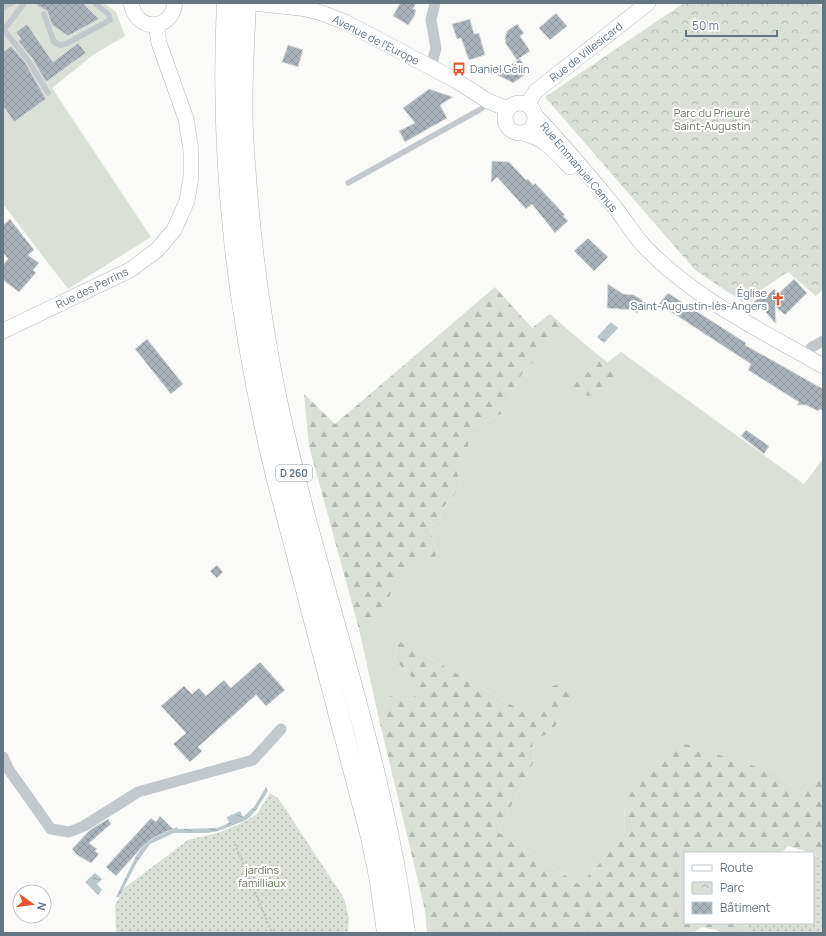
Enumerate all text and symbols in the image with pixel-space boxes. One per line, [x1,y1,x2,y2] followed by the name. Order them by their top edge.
[330,11,423,68] street label: Avenue de l'Europe
[686,12,777,38] scale bar
[692,17,719,34] text: 50 m
[546,18,625,85] street label: Rue de Villesicard
[451,61,467,77] bus stop icon: Daniel Gélin
[470,61,530,76] place label: Daniel Gélin
[674,105,751,133] park label: Parc du Prieuré Saint-Augustin
[537,119,622,215] street label: Rue Emmanuel Camus
[53,263,131,312] street label: Rue des Perrins
[631,285,768,313] place label: Église Saint-Augustin-lès-Angers
[770,291,786,307] church icon: Église Saint-Augustin-lès-Angers
[276,465,312,481] road number: D 260
[684,852,814,924] legend
[720,859,753,876] text: Route
[238,862,286,890] park label: jardins familliaux
[720,879,745,896] text: Parc
[12,884,52,924] north arrow
[720,899,771,916] text: Bâtiment
[34,901,50,912] text: N

